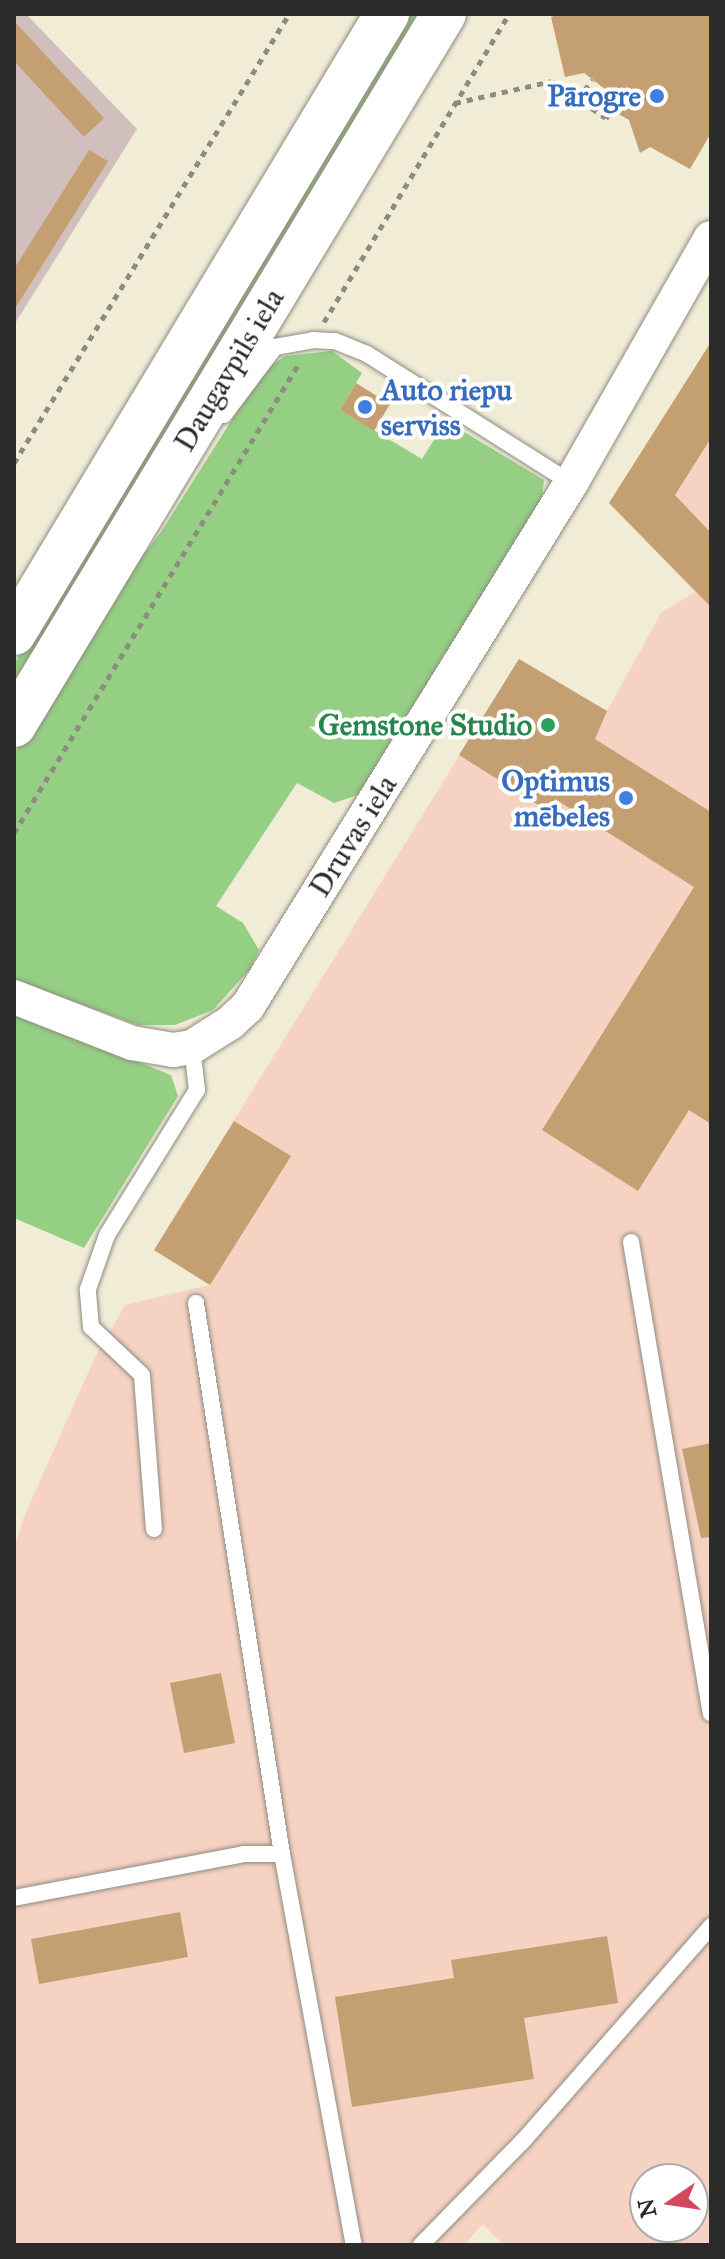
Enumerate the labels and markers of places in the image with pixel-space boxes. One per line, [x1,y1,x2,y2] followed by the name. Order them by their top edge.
[547,78,641,114] place label: Pārogre
[648,87,666,105] marker: Pārogre
[381,372,512,442] place label: Auto riepu serviss
[356,398,374,416] marker: Auto riepu serviss
[318,707,532,743] place label: Gemstone Studio
[539,716,557,734] marker: Gemstone Studio
[501,763,610,834] place label: Optimus mēbeles
[617,789,635,807] marker: Optimus mēbeles

